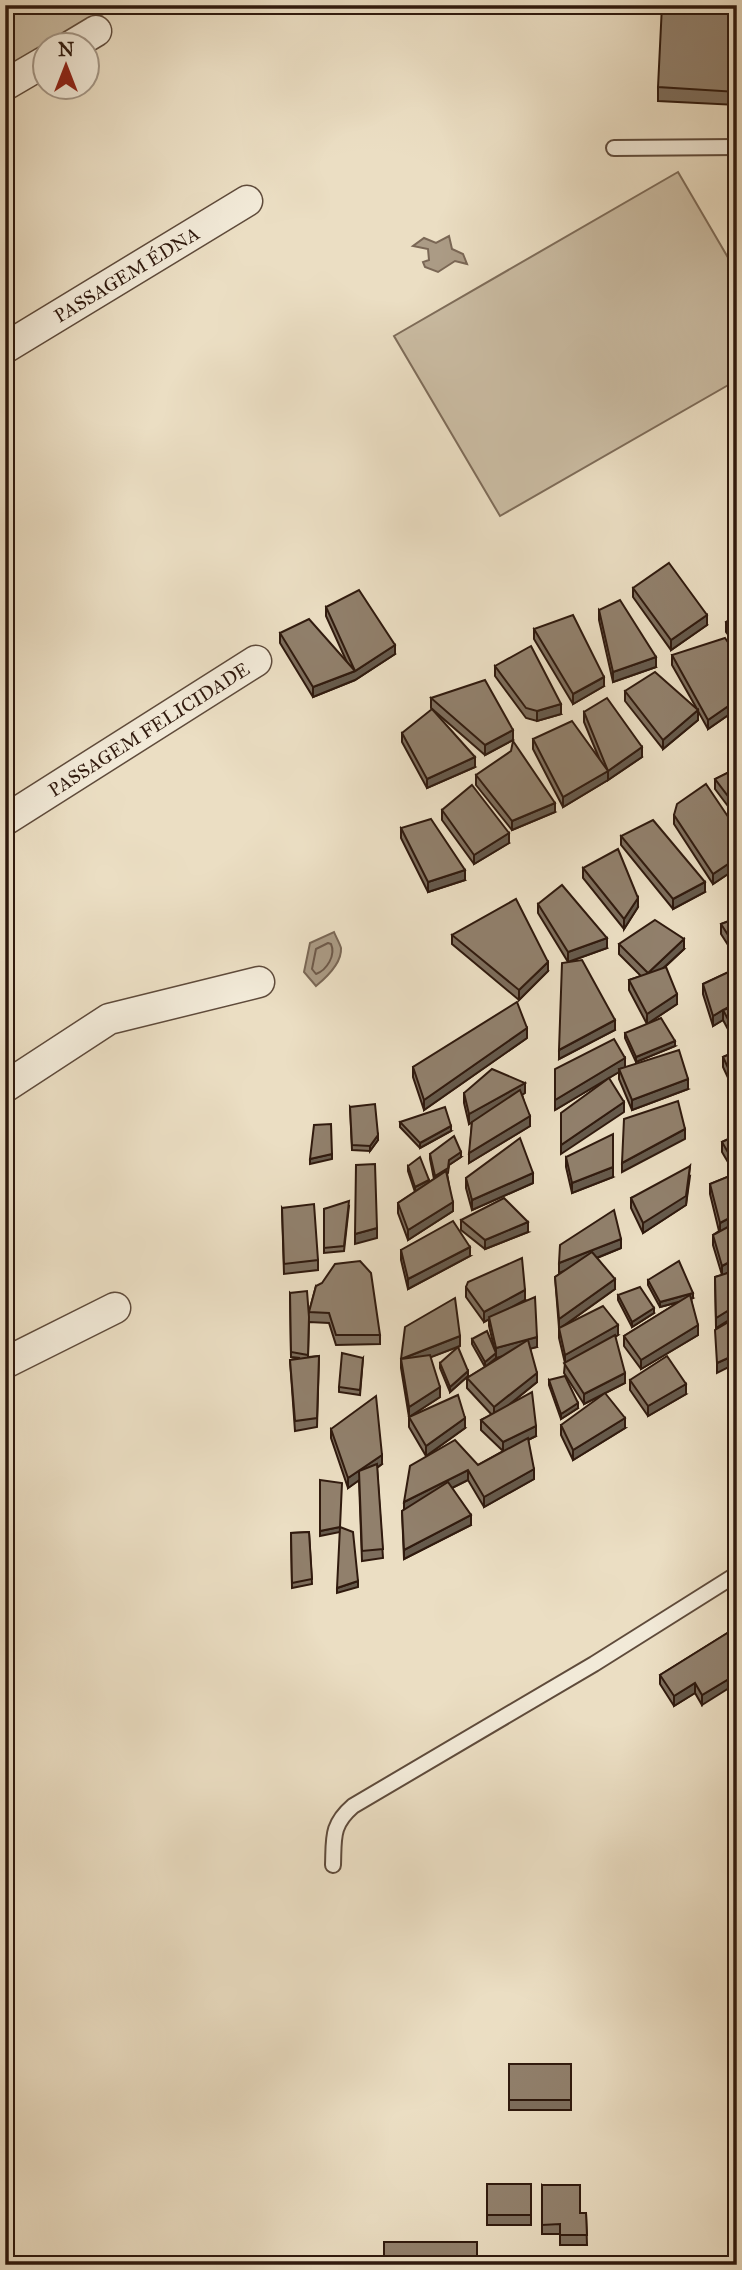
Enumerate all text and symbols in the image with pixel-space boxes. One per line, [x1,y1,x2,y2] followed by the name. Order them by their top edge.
[32,32,102,102] north arrow
[58,38,74,61] text: N
[50,222,204,328] street label: PASSAGEM ÉDNA
[44,657,254,802] street label: PASSAGEM FELICIDADE

